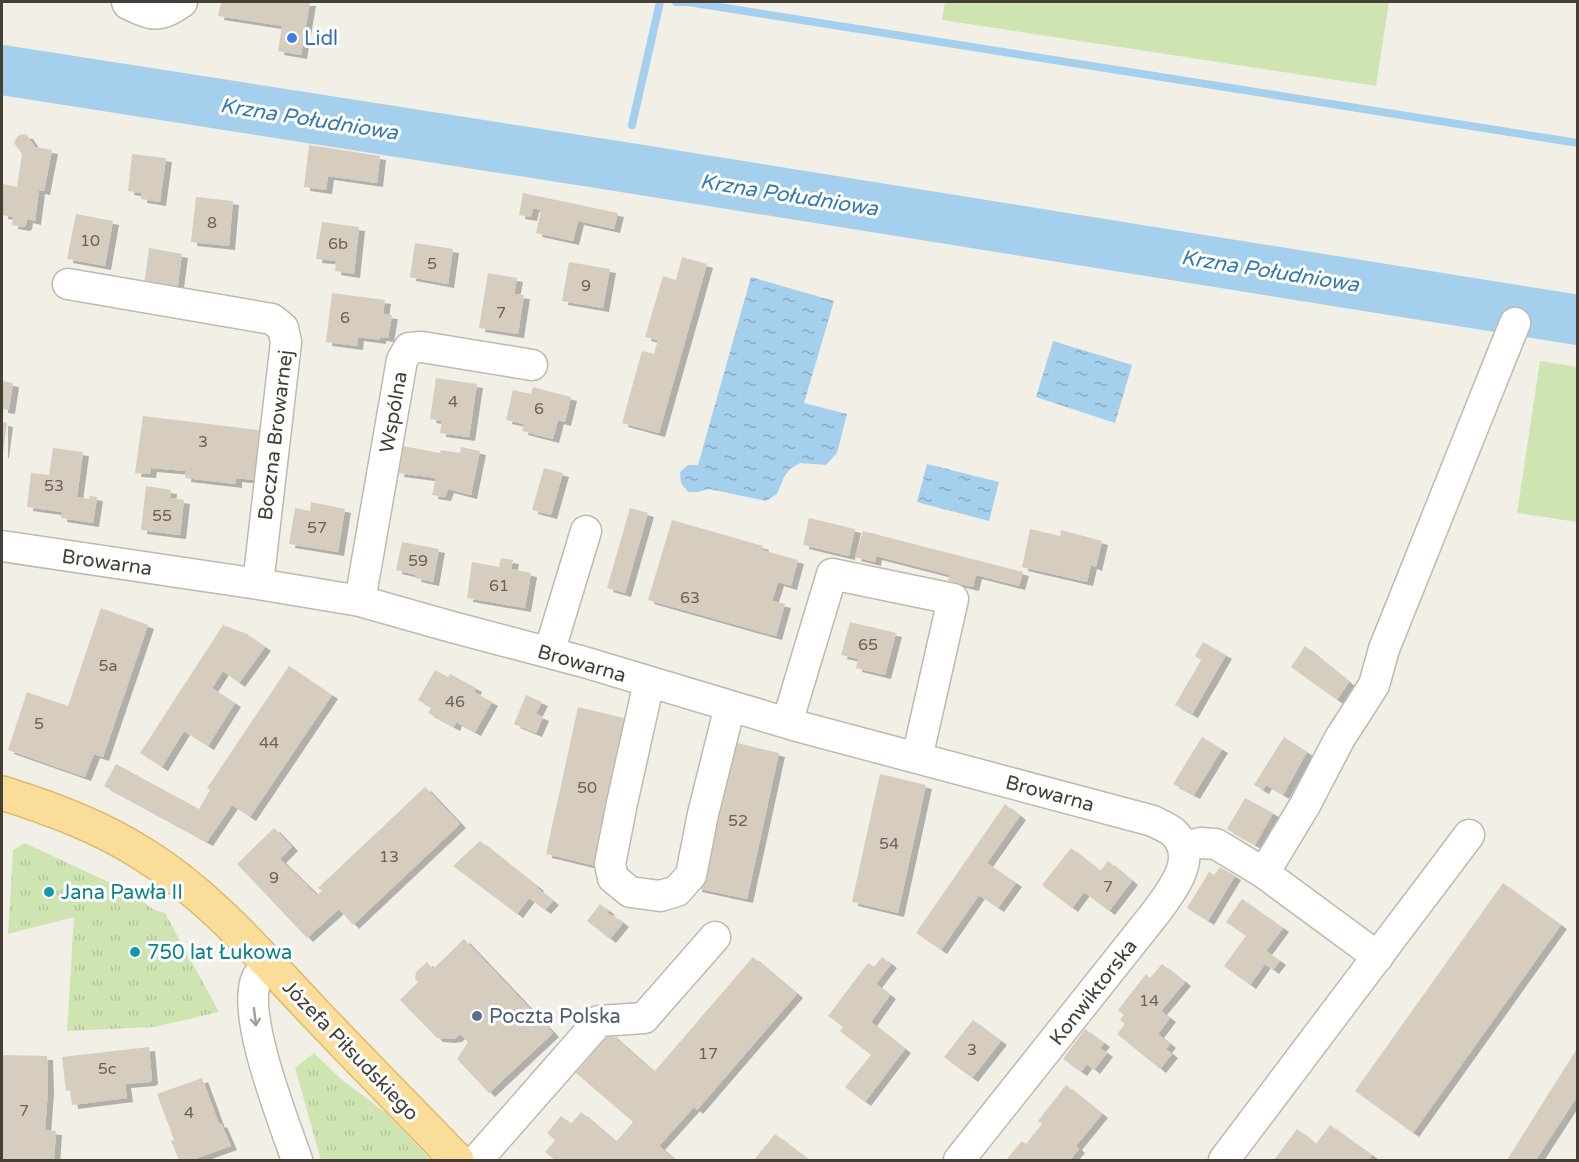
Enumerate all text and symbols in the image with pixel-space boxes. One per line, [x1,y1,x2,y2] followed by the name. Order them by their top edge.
[304,27,338,51] place label: Lidl
[285,31,299,45] marker: Lidl
[218,93,401,146] water label: Krzna Południowa
[698,169,881,222] water label: Krzna Południowa
[207,213,217,233] house number: 8
[80,231,100,251] house number: 10
[328,234,348,254] house number: 6b
[1179,245,1362,298] water label: Krzna Południowa
[427,254,437,274] house number: 5
[581,276,591,296] house number: 9
[496,303,506,323] house number: 7
[340,308,350,328] house number: 6
[254,349,298,522] street label: Boczna Browarnej
[375,370,413,455] street label: Wspólna
[448,392,458,412] house number: 4
[534,399,544,419] house number: 6
[198,432,208,452] house number: 3
[44,476,64,496] house number: 53
[152,506,172,526] house number: 55
[307,518,327,538] house number: 57
[60,545,154,581] street label: Browarna
[408,551,428,571] house number: 59
[489,576,509,596] house number: 61
[680,588,700,608] house number: 63
[858,635,878,655] house number: 65
[535,640,629,688] street label: Browarna
[98,656,118,676] house number: 5a
[445,692,465,712] house number: 46
[34,714,44,734] house number: 5
[259,733,279,753] house number: 44
[1003,771,1097,817] street label: Browarna
[577,778,597,798] house number: 50
[728,811,748,831] house number: 52
[879,834,899,854] house number: 54
[379,847,399,867] house number: 13
[269,868,279,888] house number: 9
[1103,877,1113,897] house number: 7
[61,881,183,905] place label: Jana Pawła II
[42,885,56,899] marker: Jana Pawła II
[1045,935,1143,1050] street label: Konwiktorska
[147,941,292,965] place label: 750 lat Łukowa
[128,945,142,959] marker: 750 lat Łukowa
[277,975,423,1126] street label: Józefa Piłsudskiego
[1139,991,1159,1011] house number: 14
[489,1005,621,1029] place label: Poczta Polska
[249,1007,260,1027] one-way arrow
[470,1009,484,1023] marker: Poczta Polska
[967,1040,977,1060] house number: 3
[698,1044,718,1064] house number: 17
[98,1059,116,1079] house number: 5c
[19,1101,29,1121] house number: 7
[184,1103,194,1123] house number: 4

